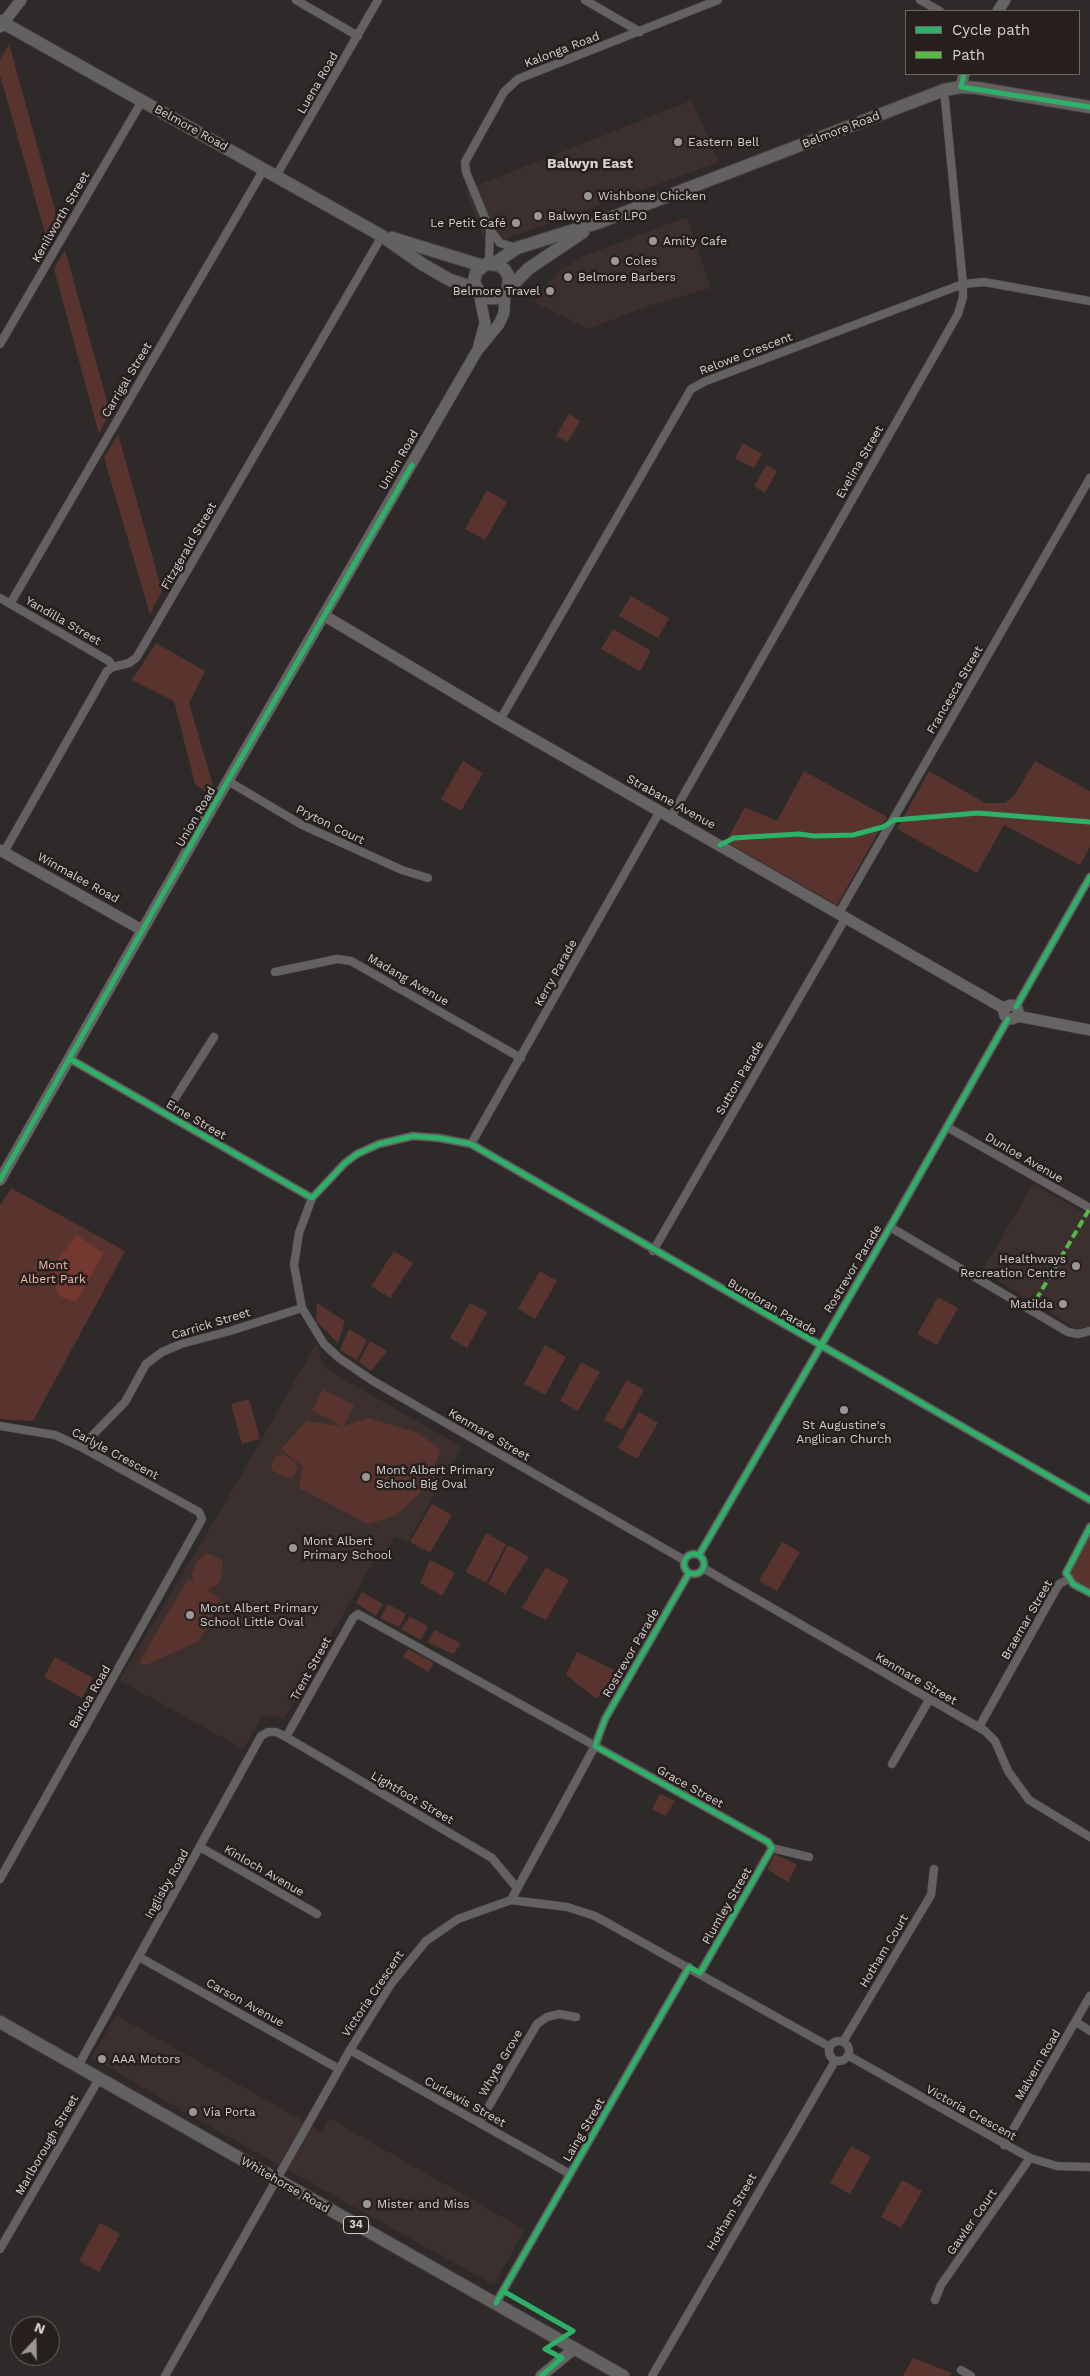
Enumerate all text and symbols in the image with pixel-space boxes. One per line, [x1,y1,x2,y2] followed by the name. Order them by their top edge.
[905,10,1080,75] legend
[952,21,1030,39] text: Cycle path
[522,29,602,71] street label: Kalonga Road
[952,46,985,64] text: Path
[295,50,341,116] street label: Luena Road
[152,102,230,154] street label: Belmore Road
[800,109,882,151] street label: Belmore Road
[688,135,759,149] place label: Eastern Bell
[672,136,684,148] marker: Eastern Bell
[547,156,633,172] district label: Balwyn East
[29,169,93,265] street label: Kenilworth Street
[598,189,706,203] place label: Wishbone Chicken
[582,190,594,202] marker: Wishbone Chicken
[548,209,647,223] place label: Balwyn East LPO
[532,210,544,222] marker: Balwyn East LPO
[430,216,506,230] place label: Le Petit Café
[510,217,522,229] marker: Le Petit Café
[663,234,727,248] place label: Amity Cafe
[647,235,659,247] marker: Amity Cafe
[625,254,657,268] place label: Coles
[609,255,621,267] marker: Coles
[578,270,676,284] place label: Belmore Barbers
[562,271,574,283] marker: Belmore Barbers
[453,284,540,298] place label: Belmore Travel
[544,285,556,297] marker: Belmore Travel
[697,330,795,378] street label: Relowe Crescent
[99,340,155,420] street label: Carrigal Street
[833,423,887,501] street label: Evelina Street
[376,427,422,493] street label: Union Road
[158,500,220,592] street label: Fitzgerald Street
[23,593,103,649] street label: Yandilla Street
[924,643,986,737] street label: Francesca Street
[624,772,718,832] street label: Strabane Avenue
[173,784,219,850] street label: Union Road
[293,802,367,848] street label: Pryton Court
[35,850,121,906] street label: Winmalee Road
[532,937,580,1009] street label: Kerry Parade
[365,951,451,1009] street label: Madang Avenue
[713,1038,767,1118] street label: Sutton Parade
[163,1097,229,1143] street label: Erne Street
[982,1130,1066,1186] street label: Dunloe Avenue
[821,1222,885,1316] street label: Rostrevor Parade
[960,1252,1066,1280] place label: Healthways Recreation Centre
[20,1258,86,1286] park label: Mont Albert Park
[1070,1260,1082,1272] marker: Healthways Recreation Centre
[725,1276,819,1338] street label: Bundoran Parade
[1010,1297,1053,1311] place label: Matilda
[1057,1298,1069,1310] marker: Matilda
[170,1305,252,1343] street label: Carrick Street
[838,1404,850,1416] marker: St Augustine's Anglican Church
[446,1406,532,1464] street label: Kenmare Street
[796,1418,892,1446] place label: St Augustine's Anglican Church
[69,1425,161,1483] street label: Carlyle Crescent
[376,1463,494,1491] place label: Mont Albert Primary School Big Oval
[360,1471,372,1483] marker: Mont Albert Primary School Big Oval
[303,1534,392,1562] place label: Mont Albert Primary School
[287,1542,299,1554] marker: Mont Albert Primary School
[998,1578,1056,1662] street label: Braemar Street
[200,1601,318,1629] place label: Mont Albert Primary School Little Oval
[600,1606,662,1700] street label: Rostrevor Parade
[184,1609,196,1621] marker: Mont Albert Primary School Little Oval
[288,1635,334,1703] street label: Trent Street
[873,1650,959,1708] street label: Kenmare Street
[66,1663,114,1731] street label: Barloa Road
[654,1763,726,1811] street label: Grace Street
[368,1769,456,1827] street label: Lightfoot Street
[221,1842,307,1900] street label: Kinloch Avenue
[142,1847,192,1921] street label: Inglisby Road
[699,1865,755,1947] street label: Plumley Street
[856,1912,912,1990] street label: Hotham Court
[339,1948,407,2040] street label: Victoria Crescent
[203,1976,287,2030] street label: Carson Avenue
[476,2027,526,2099] street label: Whyte Grove
[1012,2027,1064,2103] street label: Malvern Road
[112,2052,180,2066] place label: AAA Motors
[96,2053,108,2065] marker: AAA Motors
[422,2074,508,2130] street label: Curlewis Street
[923,2082,1019,2144] street label: Victoria Crescent
[12,2092,82,2198] street label: Marlborough Street
[560,2096,608,2164] street label: Laing Street
[203,2105,256,2119] place label: Via Porta
[187,2106,199,2118] marker: Via Porta
[238,2154,332,2216] street label: Whitehorse Road
[704,2171,760,2253] street label: Hotham Street
[944,2186,1000,2258] street label: Gawler Court
[377,2197,470,2211] place label: Mister and Miss
[361,2198,373,2210] marker: Mister and Miss
[344,2216,368,2234] road number: 34
[10,2316,60,2366] north arrow
[32,2319,48,2337] text: N

